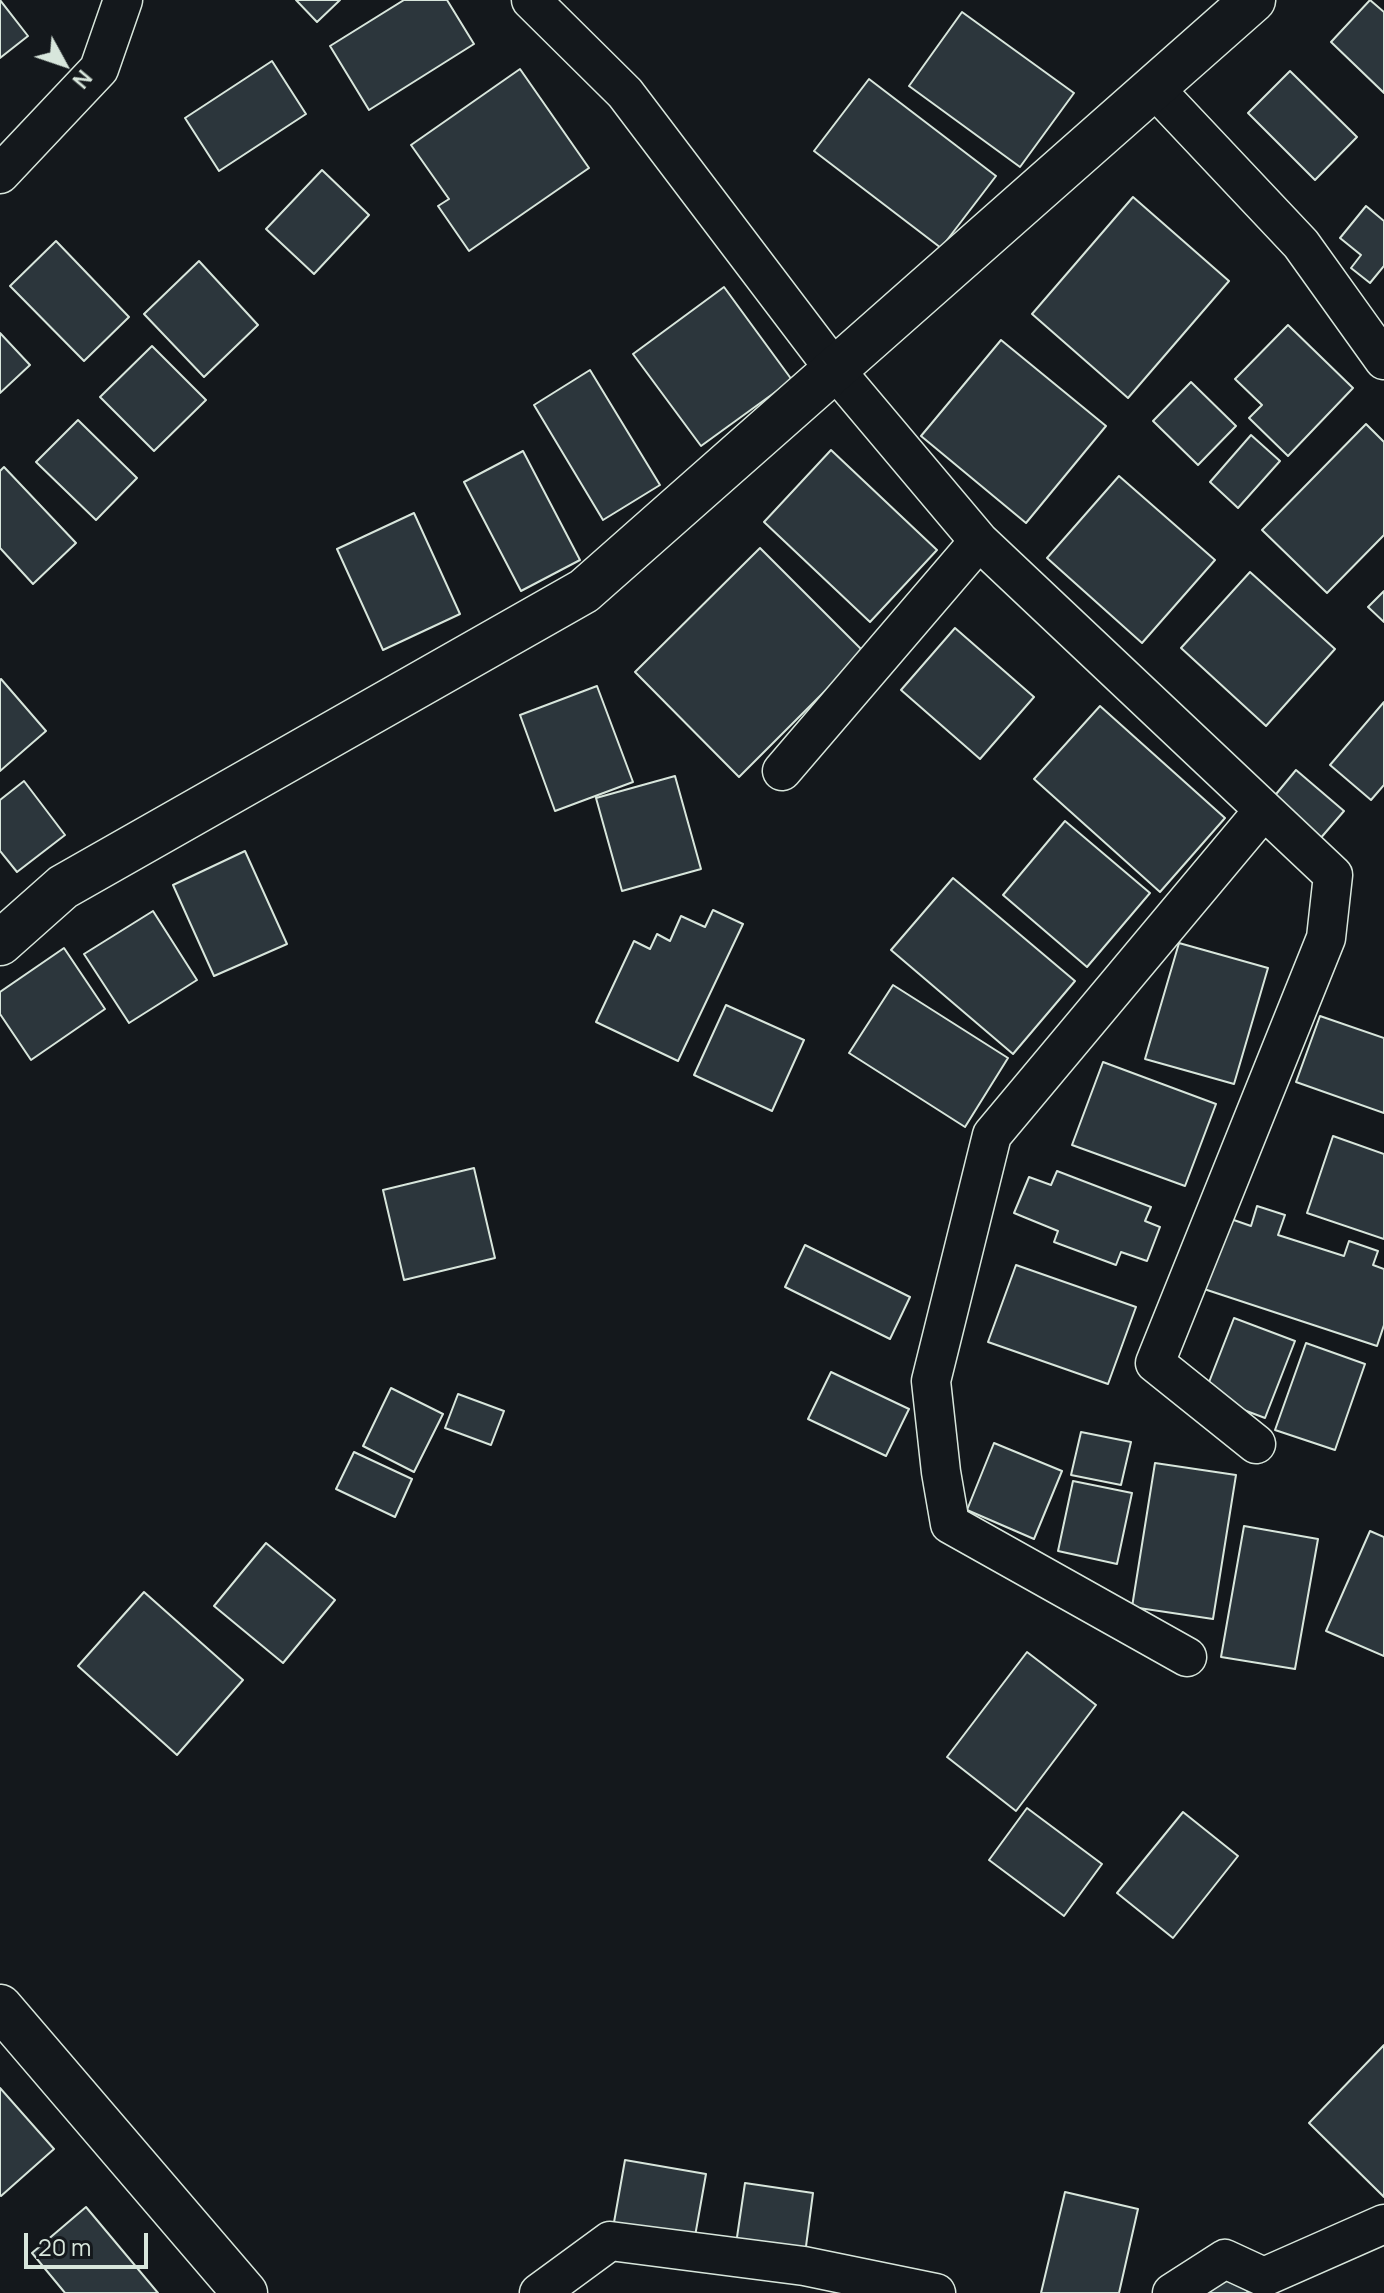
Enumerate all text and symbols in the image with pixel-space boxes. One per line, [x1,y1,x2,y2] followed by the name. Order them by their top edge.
[24,24,104,104] north arrow
[66,64,99,95] text: N
[28,2217,152,2267] scale bar
[38,2230,91,2263] text: 20 m

